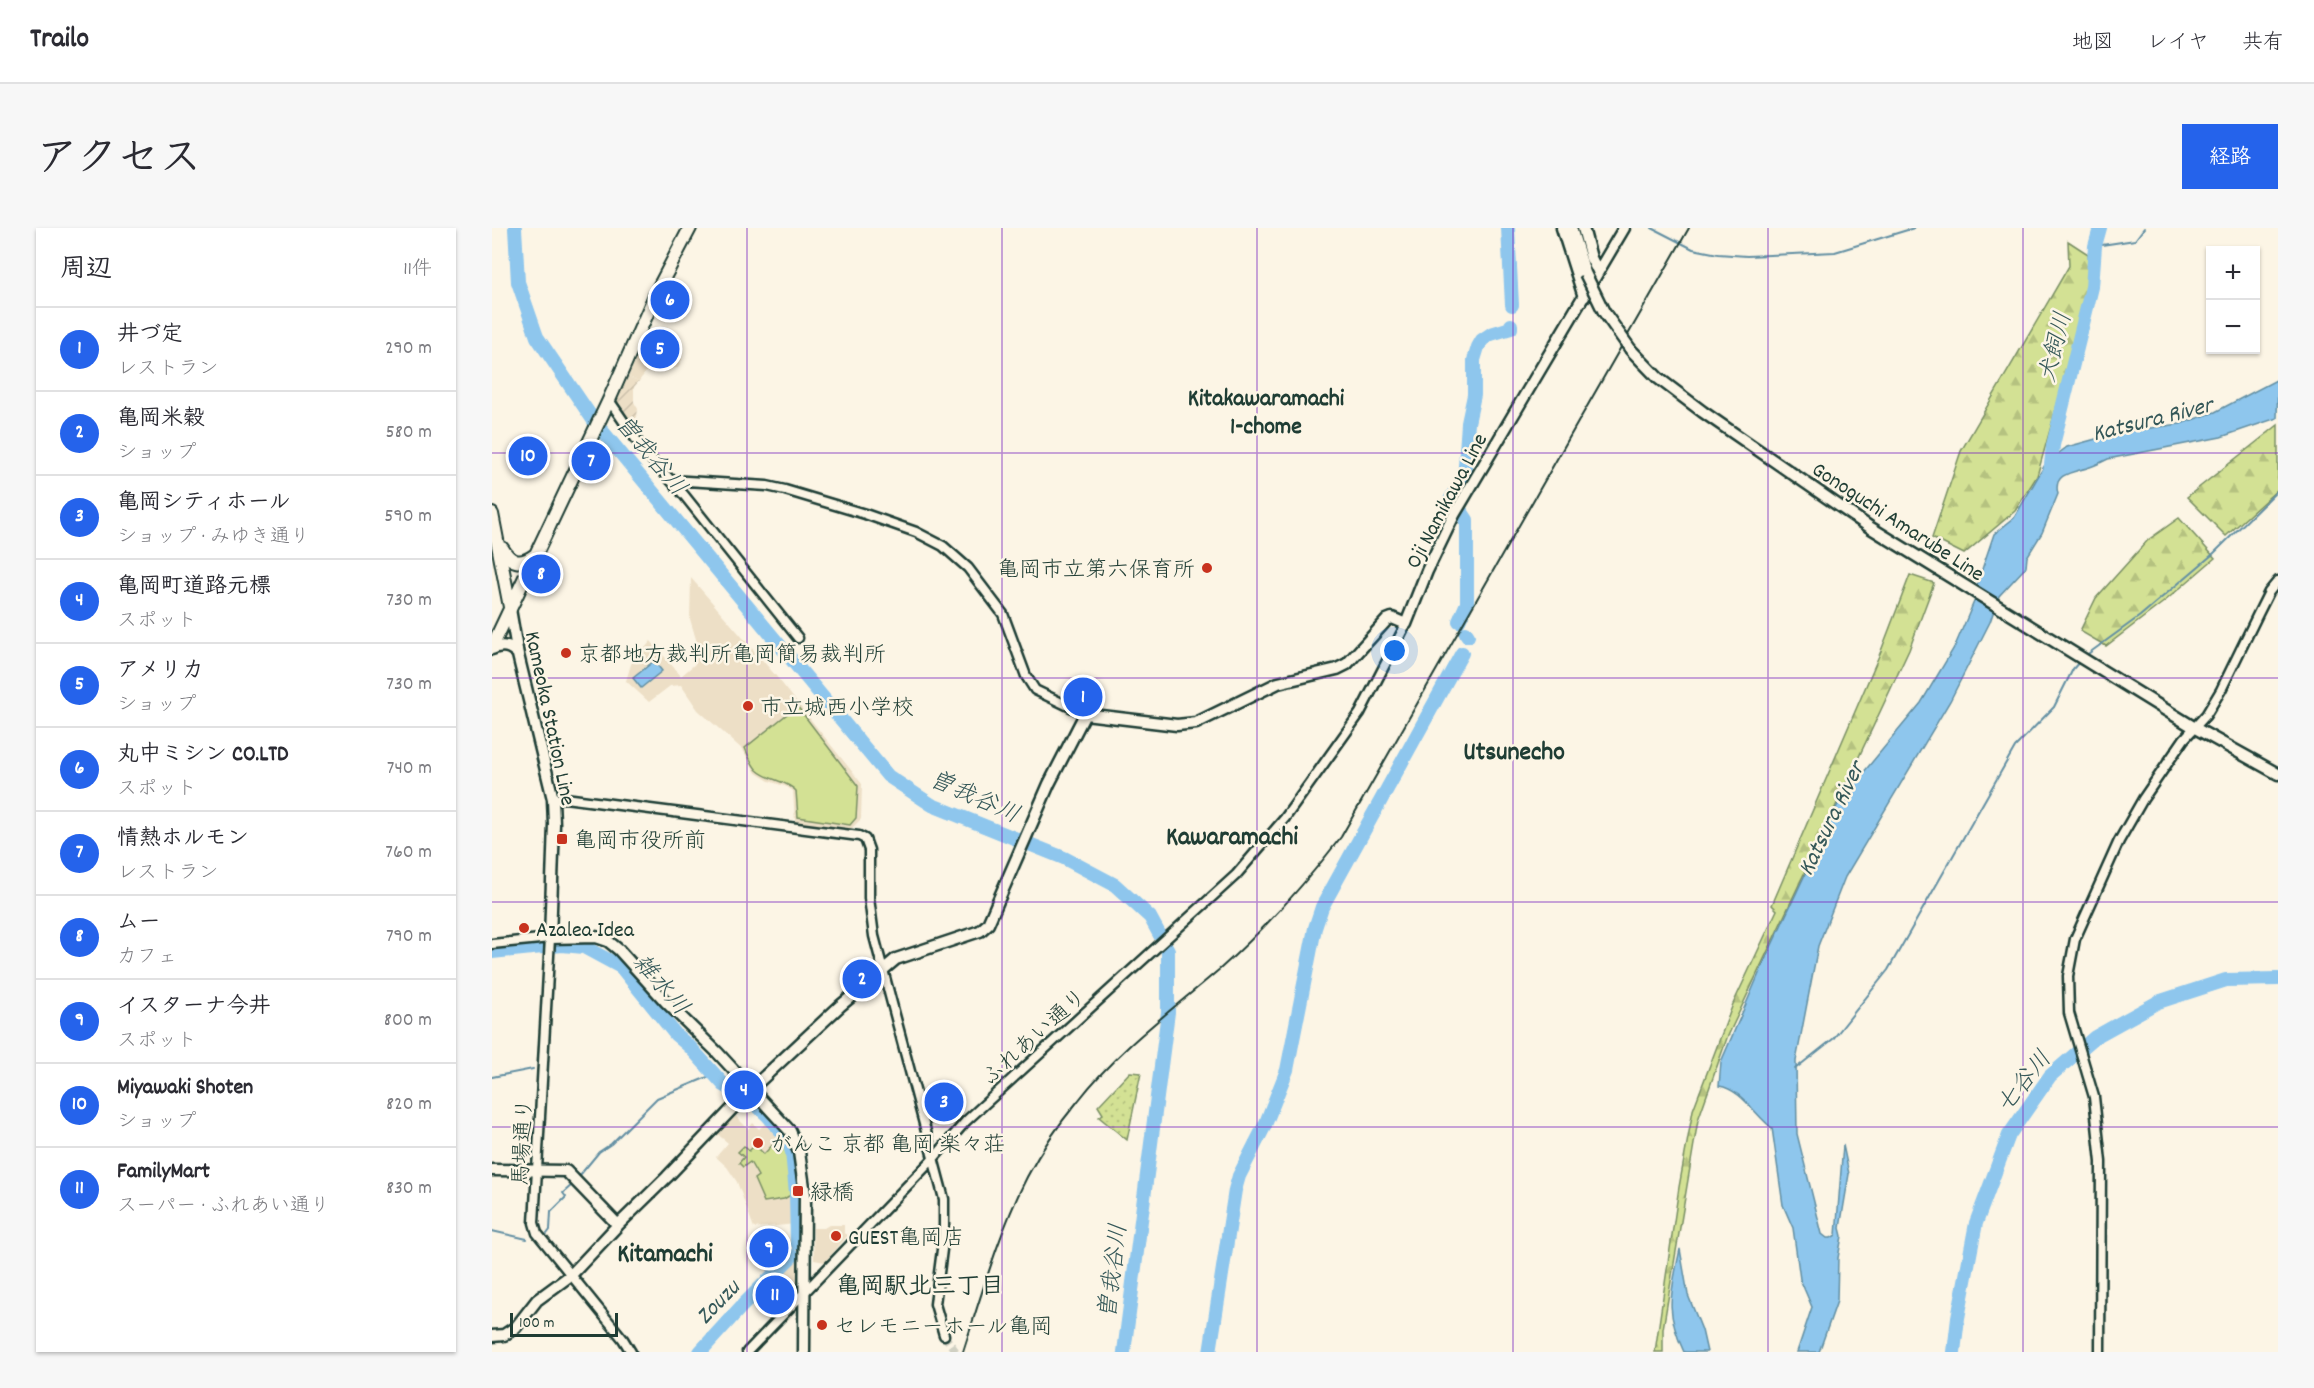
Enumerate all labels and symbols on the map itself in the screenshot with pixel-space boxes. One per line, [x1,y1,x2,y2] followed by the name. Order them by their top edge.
[650,278,690,322] pin: 6
[2032,309,2082,387] water label: 犬飼川
[640,326,680,372] pin: 5
[1188,383,1345,445] district label: Kitakawaramachi 1-chome
[2089,389,2219,452] water label: Katsura River
[606,409,694,505] water label: 曽我谷川
[1399,428,1497,575] street label: Oji Namikawa Line
[508,434,548,478] pin: 10
[572,438,610,484] pin: 7
[1805,455,1989,590] street label: Gonoguchi Amarube Line
[521,552,560,596] pin: 8
[997,556,1195,587] place label: 亀岡市立第六保育所
[1200,561,1214,575] marker: 亀岡市立第六保育所
[515,629,582,809] street label: Kameoka Station Line
[1380,636,1409,665] your location
[578,641,886,672] place label: 京都地方裁判所亀岡簡易裁判所
[559,646,573,660] marker: 京都地方裁判所亀岡簡易裁判所
[1064,674,1102,720] pin: 1
[760,694,914,725] place label: 市立城西小学校
[741,699,755,713] marker: 市立城西小学校
[1463,735,1565,772] district label: Utsunecho
[1790,754,1876,882] water label: Katsura River
[923,764,1025,834] water label: 曽我谷川
[1166,820,1298,857] district label: Kawaramachi
[574,827,706,858] place label: 亀岡市役所前
[555,832,569,846] marker: 亀岡市役所前
[536,916,635,947] place label: Azalea Idea
[517,921,531,935] marker: Azalea Idea
[623,948,696,1024] water label: 雑水川
[842,956,881,1002] pin: 2
[976,983,1095,1094] street label: ふれあい通り
[1989,1044,2061,1122] water label: 七谷川
[724,1068,764,1112] pin: 4
[924,1080,964,1124] pin: 3
[507,1097,542,1187] street label: 馬場通り
[770,1131,1005,1162] place label: がんこ 京都 亀岡 楽々荘
[751,1136,765,1150] marker: がんこ 京都 亀岡 楽々荘
[810,1179,854,1210] place label: 緑橋
[791,1184,805,1198] marker: 緑橋
[1092,1222,1138,1321] water label: 曽我谷川
[848,1224,964,1255] place label: GUEST亀岡店
[750,1226,788,1270] pin: 9
[829,1229,843,1243] marker: GUEST亀岡店
[617,1237,713,1274] district label: Kitamachi
[836,1271,1004,1305] district label: 亀岡駅北三丁目
[689,1272,750,1333] water label: Zouzu
[756,1272,794,1318] pin: 11
[510,1310,618,1338] scale bar
[834,1313,1052,1344] place label: セレモニーホール亀岡
[815,1318,829,1332] marker: セレモニーホール亀岡

